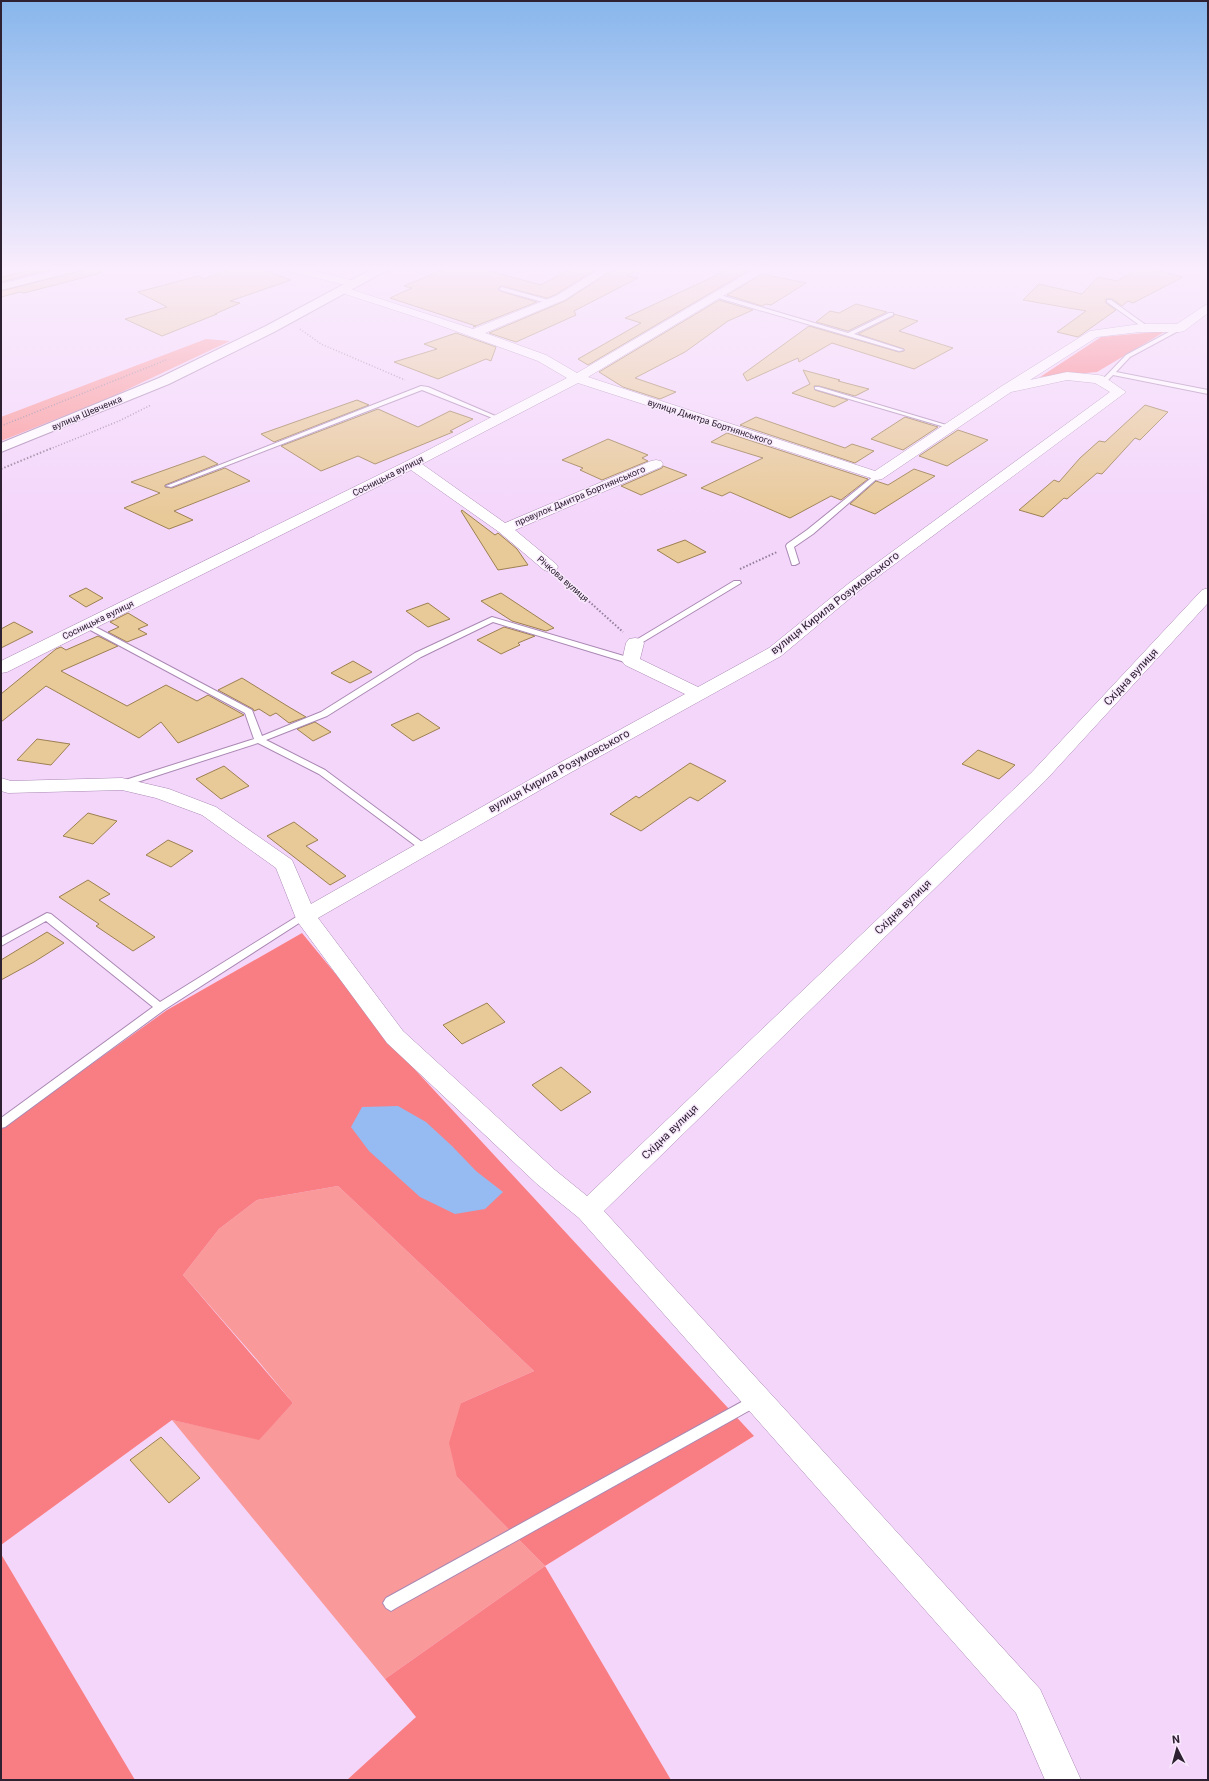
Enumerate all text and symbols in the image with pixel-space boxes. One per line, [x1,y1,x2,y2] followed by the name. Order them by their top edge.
[50,394,124,432] street label: вулиця Шевченка
[646,397,774,447] street label: вулиця Дмитра Бортнянського
[351,454,425,498] street label: Сосницька вулиця
[513,464,647,528] street label: провулок Дмитра Бортнянського
[768,549,902,657] street label: вулиця Кирила Розумовського
[535,554,591,604] street label: Річкова вулиця
[61,598,135,642] street label: Сосницька вулиця
[1101,646,1161,708] street label: Східна вулиця
[486,727,632,815] street label: вулиця Кирила Розумовського
[872,877,934,937] street label: Східна вулиця
[639,1102,701,1162] street label: Східна вулиця
[1157,1729,1197,1769] north arrow
[1171,1733,1181,1746] text: N

